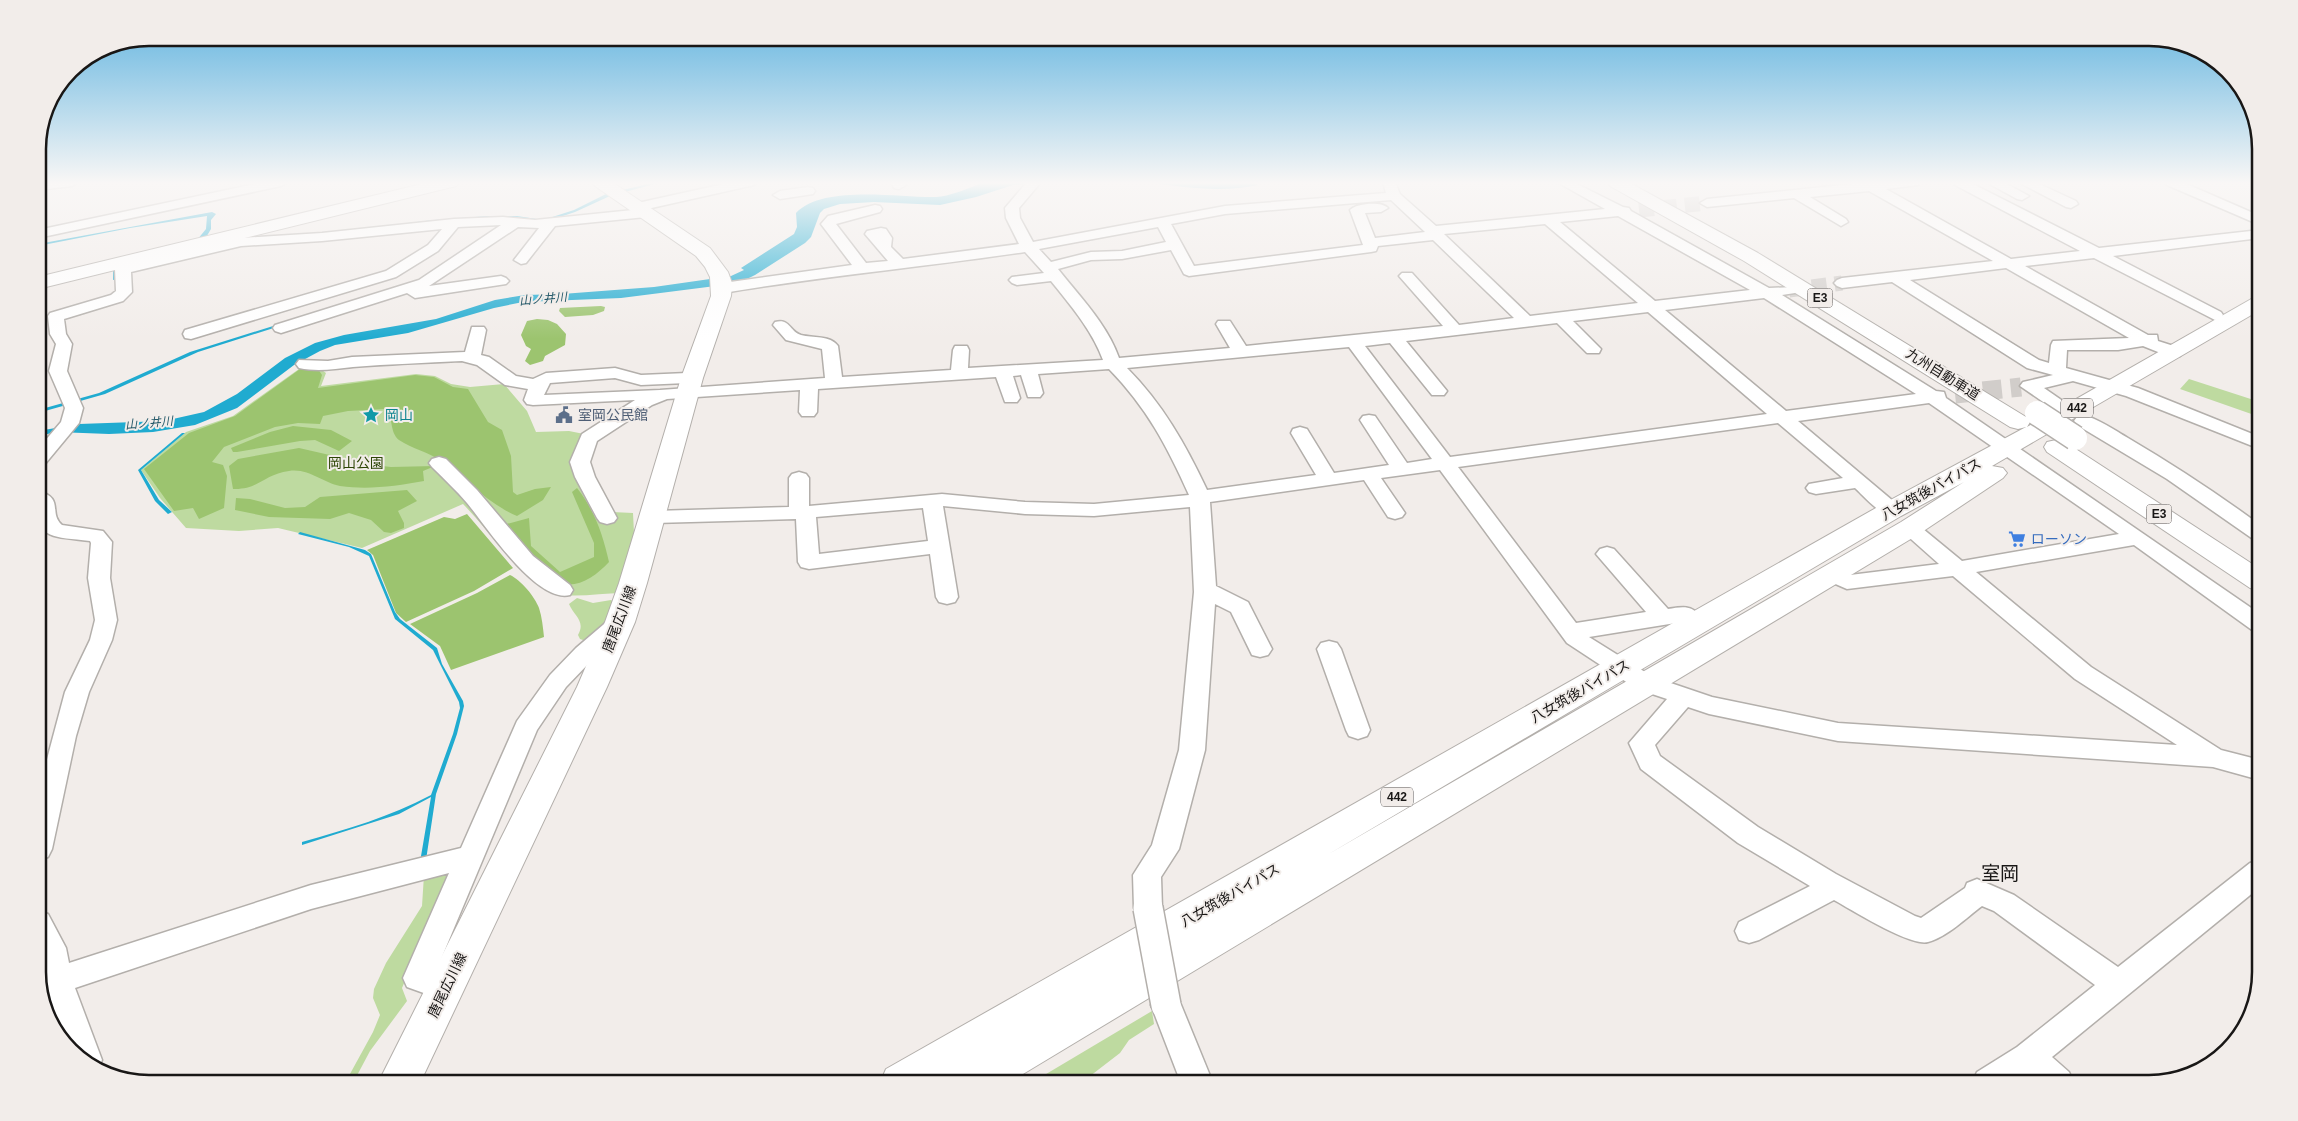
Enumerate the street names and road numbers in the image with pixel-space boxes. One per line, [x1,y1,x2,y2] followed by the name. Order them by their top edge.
[1808,288,1832,308] road number: E3
[1903,345,1983,403] street label: 九州自動車道
[2061,398,2093,418] road number: 442
[1878,455,1984,523] street label: 八女筑後バイパス
[2146,504,2172,524] road number: E3
[599,583,639,655] street label: 唐尾広川線
[1528,656,1632,726] street label: 八女筑後バイパス
[1381,788,1413,806] road number: 442
[1178,860,1282,930] street label: 八女筑後バイパス
[424,950,470,1020] street label: 唐尾広川線

